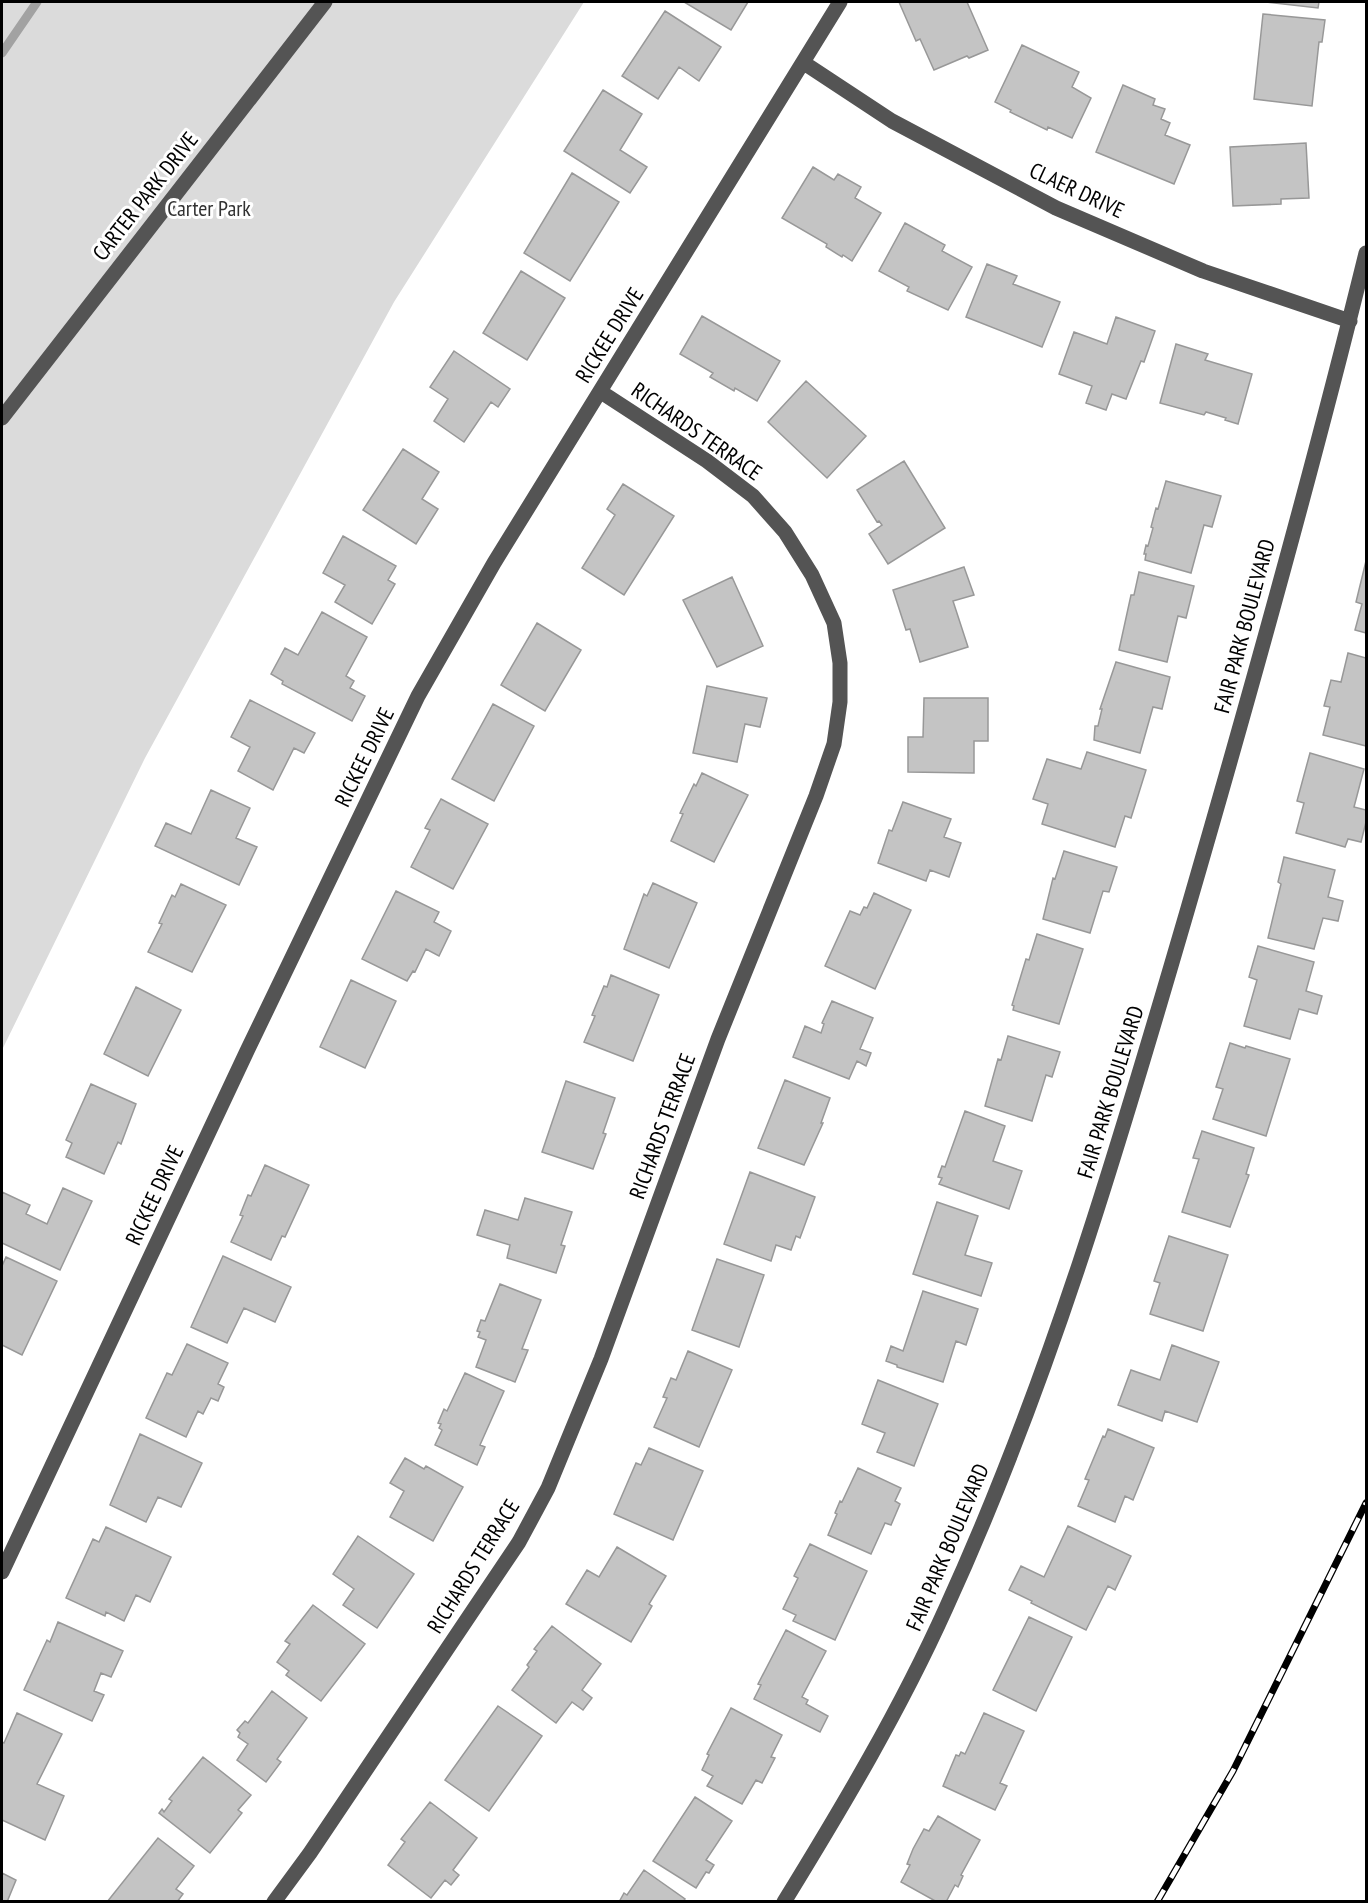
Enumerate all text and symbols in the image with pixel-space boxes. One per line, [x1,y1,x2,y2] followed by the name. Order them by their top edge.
[86,126,204,266] street label: CARTER PARK DRIVE
[1025,156,1129,224] street label: CLAER DRIVE
[167,194,251,222] park label: Carter Park
[569,282,649,388] street label: RICKEE DRIVE
[626,376,768,486] street label: RICHARDS TERRACE
[1207,536,1281,716] street label: FAIR PARK BOULEVARD
[328,703,400,811] street label: RICKEE DRIVE
[1070,1002,1150,1182] street label: FAIR PARK BOULEVARD
[623,1049,701,1203] street label: RICHARDS TERRACE
[119,1141,189,1249] street label: RICKEE DRIVE
[899,1459,995,1635] street label: FAIR PARK BOULEVARD
[421,1494,525,1638] street label: RICHARDS TERRACE

